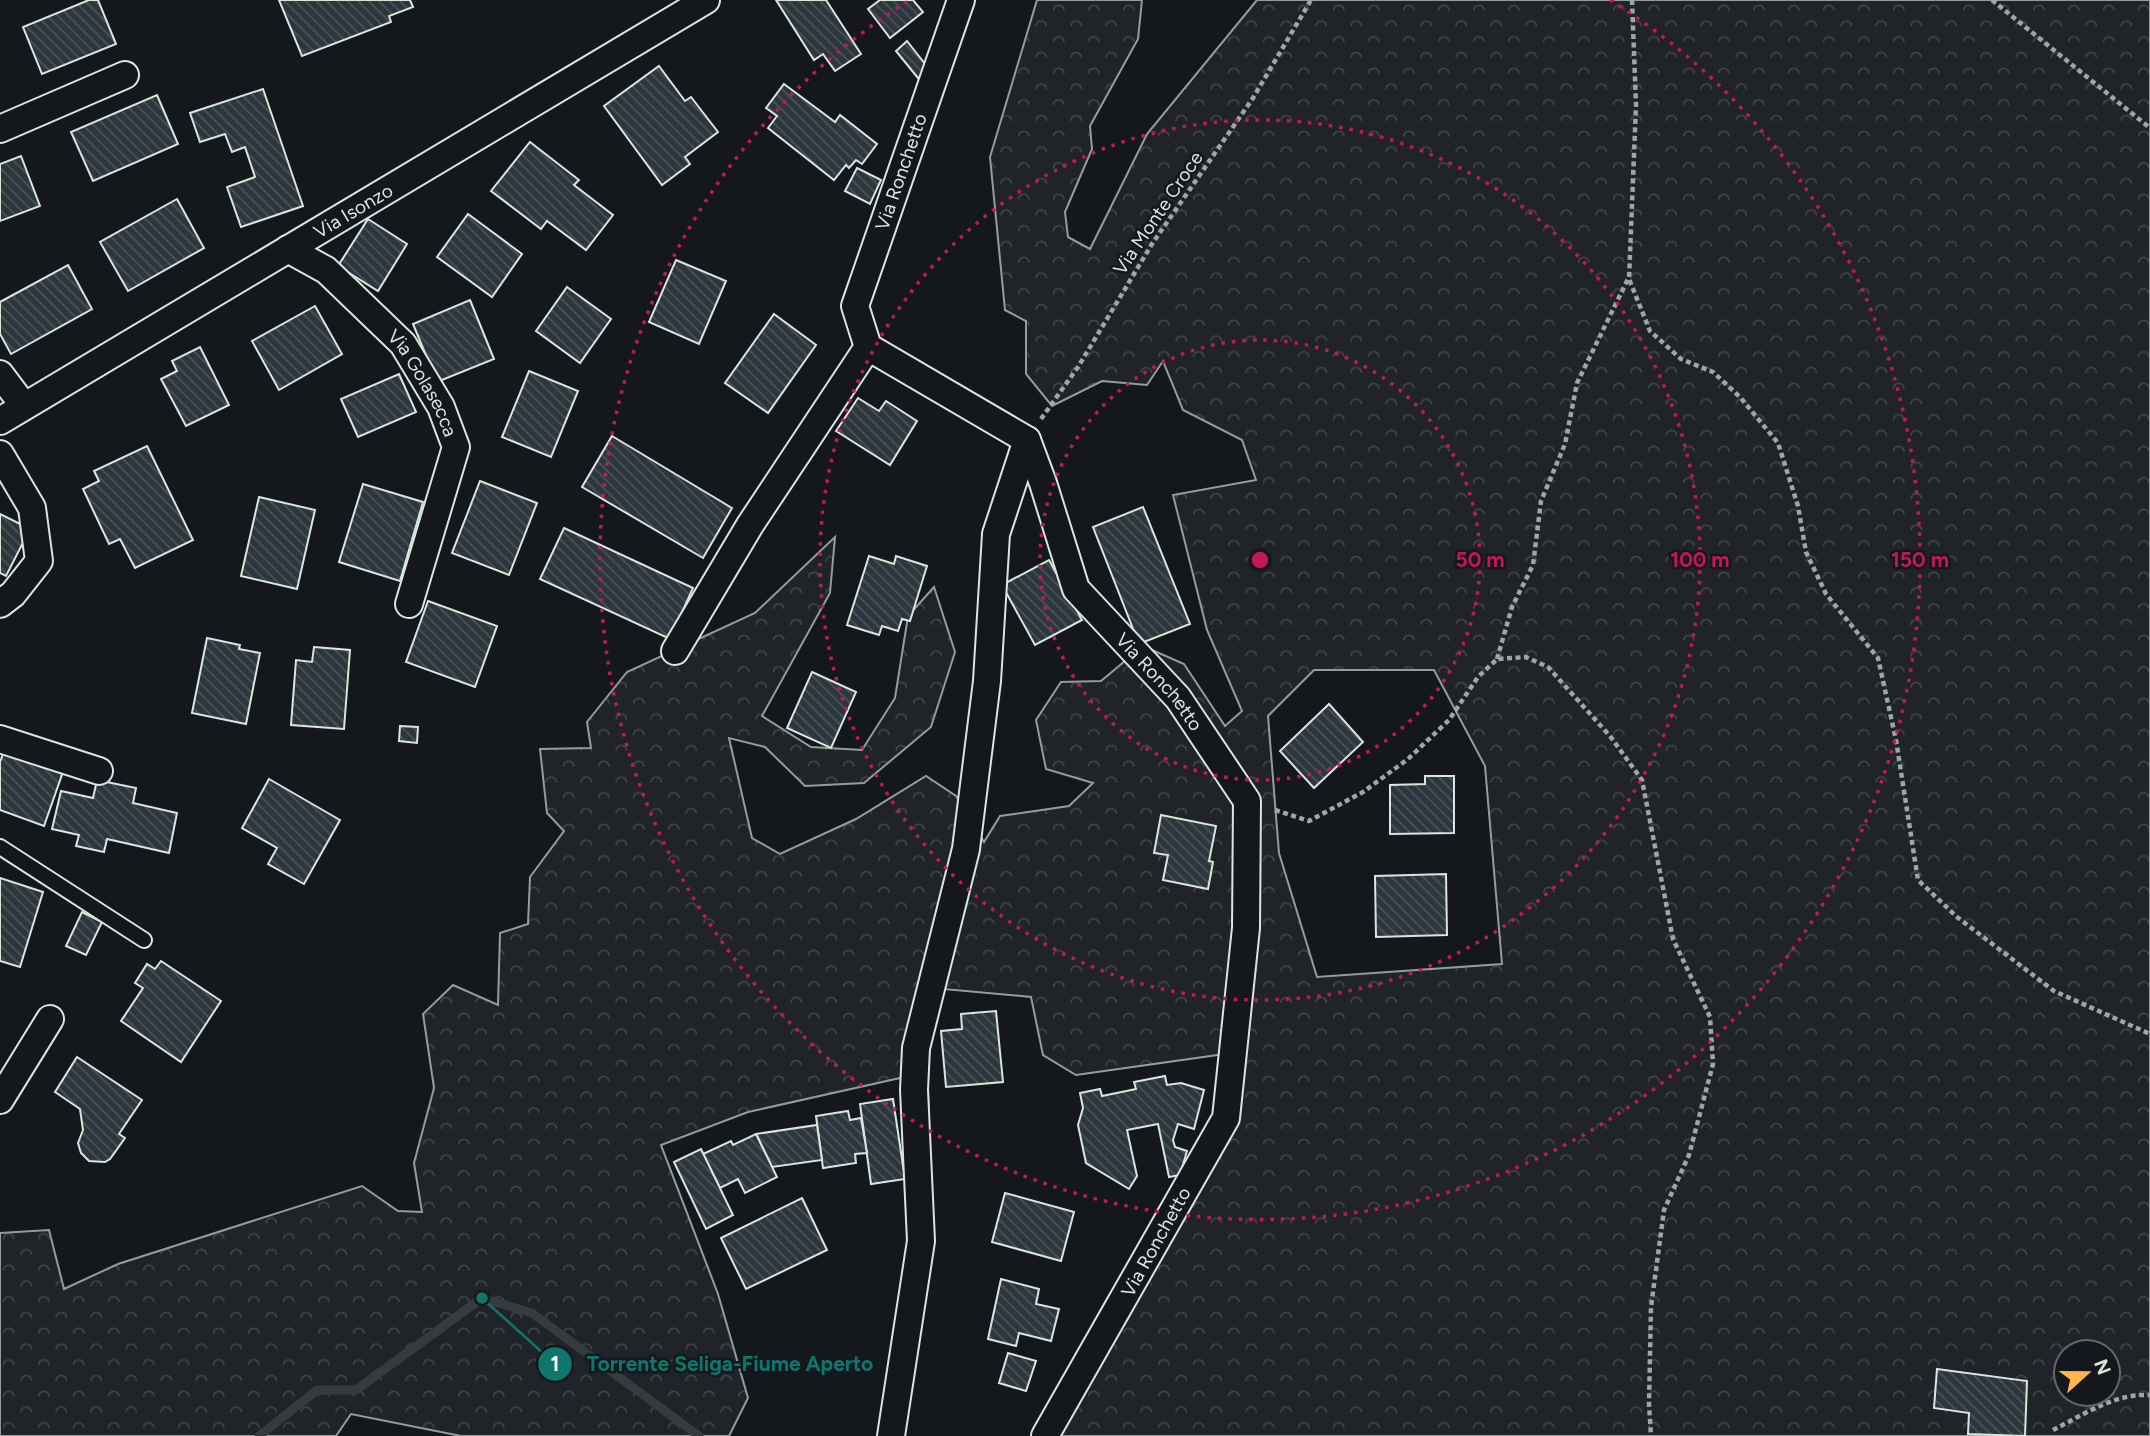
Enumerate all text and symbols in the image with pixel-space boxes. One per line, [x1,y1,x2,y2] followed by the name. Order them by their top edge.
[870,111,932,233] street label: Via Ronchetto
[1108,147,1208,279] street label: Via Monte Croce
[309,178,397,243] street label: Via Isonzo
[383,324,463,440] street label: Via Golasecca
[1455,547,1505,572] text: 50 m
[1670,547,1730,572] text: 100 m
[1891,547,1949,572] text: 150 m
[1248,548,1272,572] centre of rings
[1111,628,1208,735] street label: Via Ronchetto
[1116,1183,1196,1301] street label: Via Ronchetto
[2052,1338,2122,1408] north arrow
[538,1343,888,1385] callout: Torrente Seliga-Fiume Aperto
[551,1351,559,1376] text: 1
[587,1351,873,1376] text: Torrente Seliga-Fiume Aperto
[2089,1356,2116,1378] text: N

